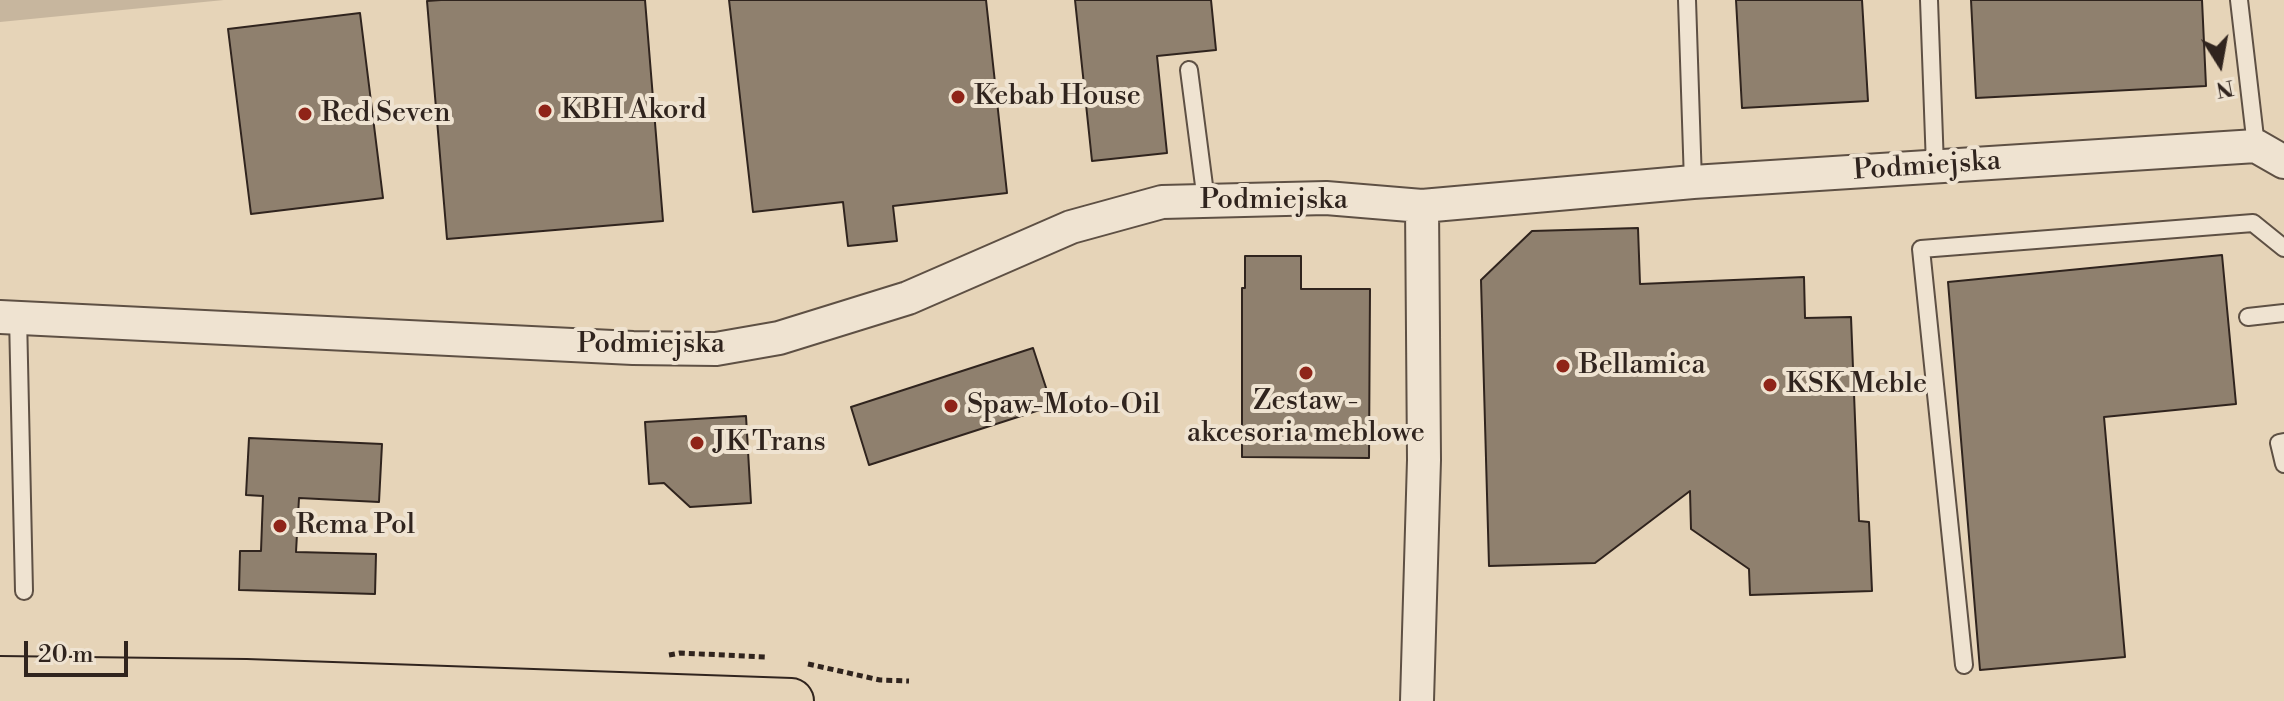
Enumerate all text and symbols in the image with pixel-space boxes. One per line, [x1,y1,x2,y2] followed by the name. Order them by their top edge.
[2180,24,2260,104] north arrow
[2214,73,2236,103] text: N
[974,80,1141,114] place label: Kebab House
[949,88,967,106] marker: Kebab House
[561,94,706,128] place label: KBH Akord
[321,97,450,131] place label: Red Seven
[536,102,554,120] marker: KBH Akord
[296,105,314,123] marker: Red Seven
[1852,145,2002,189] street label: Podmiejska
[1200,184,1348,218] street label: Podmiejska
[577,328,725,362] street label: Podmiejska
[1579,349,1706,383] place label: Bellamica
[1554,357,1572,375] marker: Bellamica
[1297,364,1315,382] marker: Zestaw - akcesoria meblowe
[1786,368,1927,402] place label: KSK Meble
[1761,376,1779,394] marker: KSK Meble
[1187,385,1425,451] place label: Zestaw - akcesoria meblowe
[967,389,1160,423] place label: Spaw-Moto-Oil
[942,397,960,415] marker: Spaw-Moto-Oil
[713,426,826,460] place label: JK Trans
[688,434,706,452] marker: JK Trans
[296,509,415,543] place label: Rema Pol
[271,517,289,535] marker: Rema Pol
[28,625,132,675] scale bar
[38,640,94,670] text: 20 m

